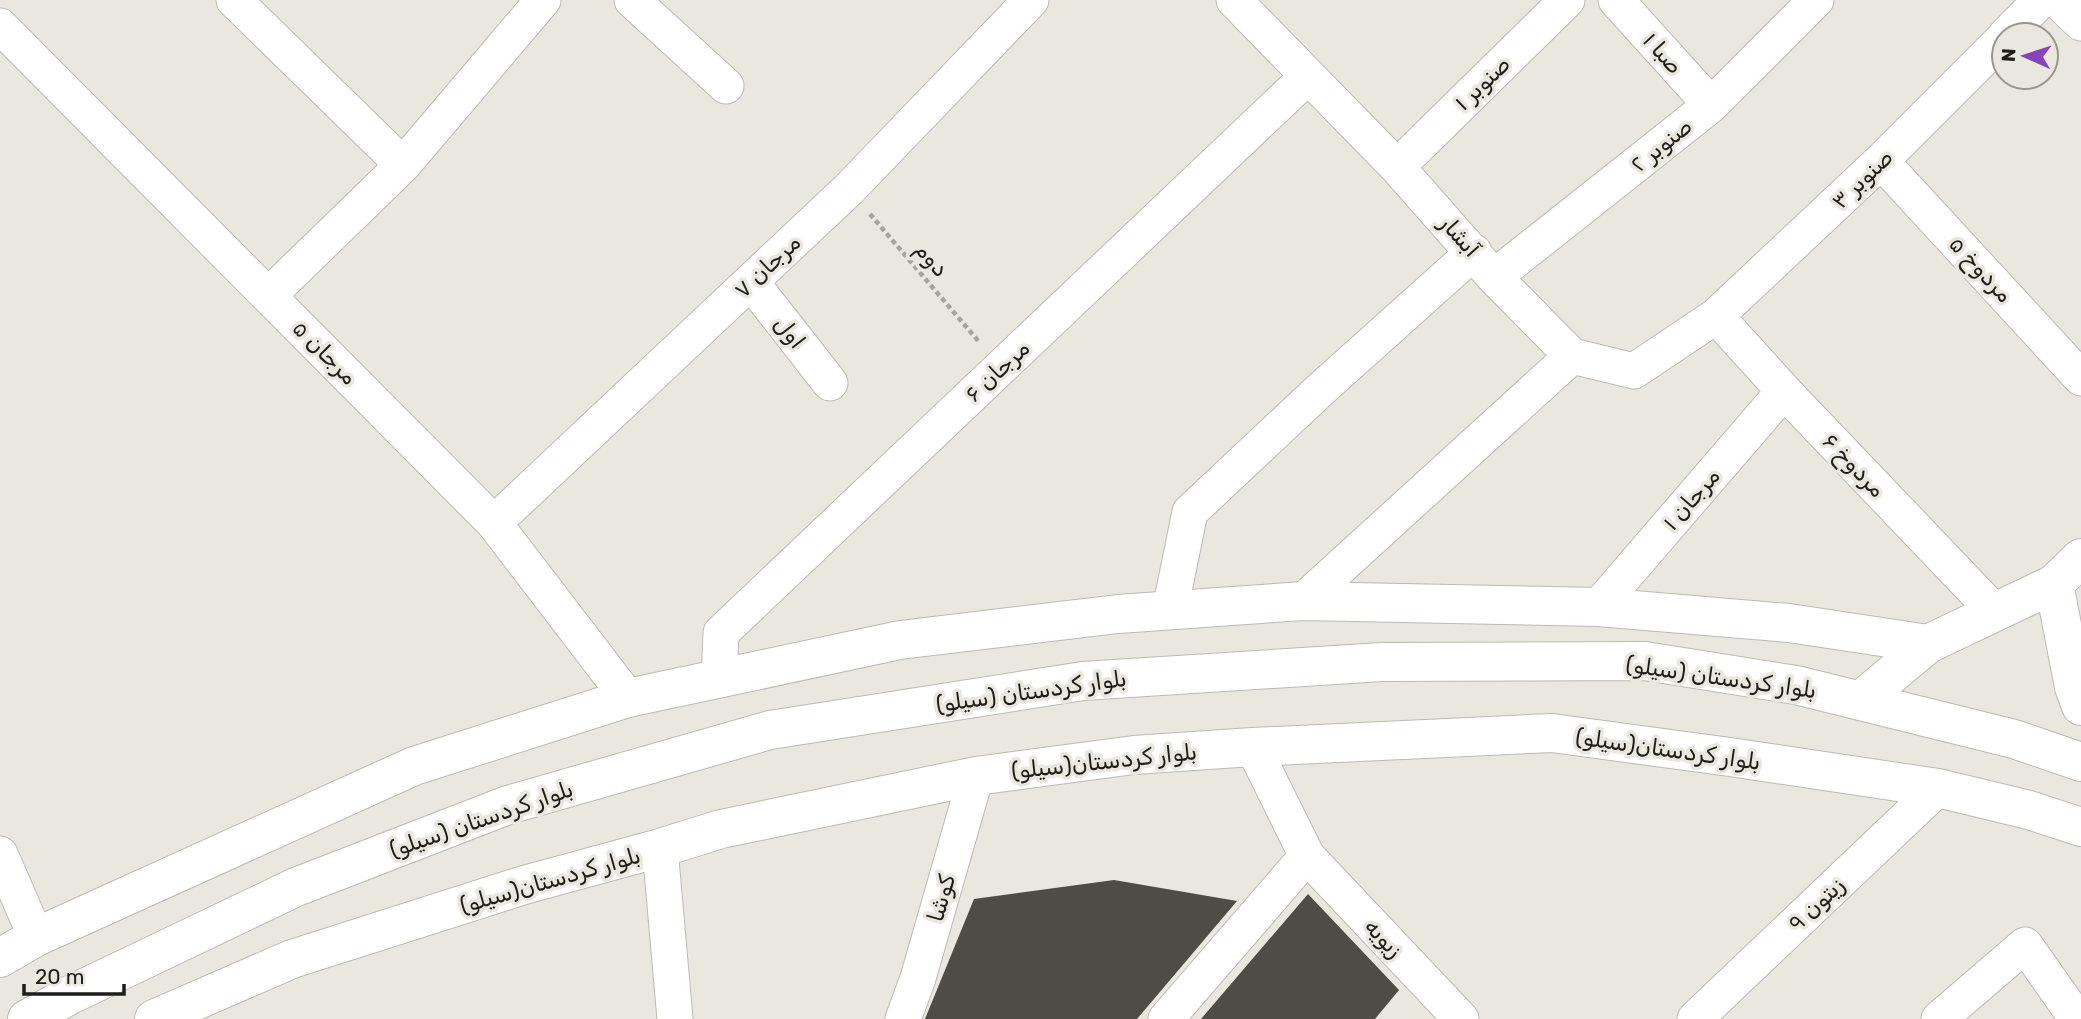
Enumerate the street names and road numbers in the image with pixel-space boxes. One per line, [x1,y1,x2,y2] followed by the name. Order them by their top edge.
[1637,26,1689,80] street label: صبا ۱
[1448,50,1516,116] street label: صنوبر ۱
[1625,112,1697,178] street label: صنوبر ۲
[1825,143,1899,215] street label: صنوبر ۳
[1433,208,1486,263] street label: آبشار
[728,228,806,304] street label: مرجان ۷
[1942,230,2019,310] street label: مردوخ ۵
[908,236,955,283] street label: دوم
[768,310,812,354] street label: اول
[287,314,363,390] street label: مرجان ۵
[959,334,1035,408] street label: مرجان ۶
[1815,427,1891,504] street label: مردوخ ۶
[1656,462,1726,536] street label: مرجان ۱
[1624,650,1818,704] street label: بلوار کردستان (سیلو)
[934,664,1128,718] street label: بلوار کردستان (سیلو)
[1574,722,1762,776] street label: بلوار کردستان(سیلو)
[1010,737,1198,785] street label: بلوار کردستان(سیلو)
[386,774,576,864] street label: بلوار کردستان (سیلو)
[456,841,644,919] street label: بلوار کردستان(سیلو)
[921,871,961,925] street label: کوشا
[1782,871,1850,937] street label: زیتون ۹
[1359,913,1409,963] street label: زیویه

